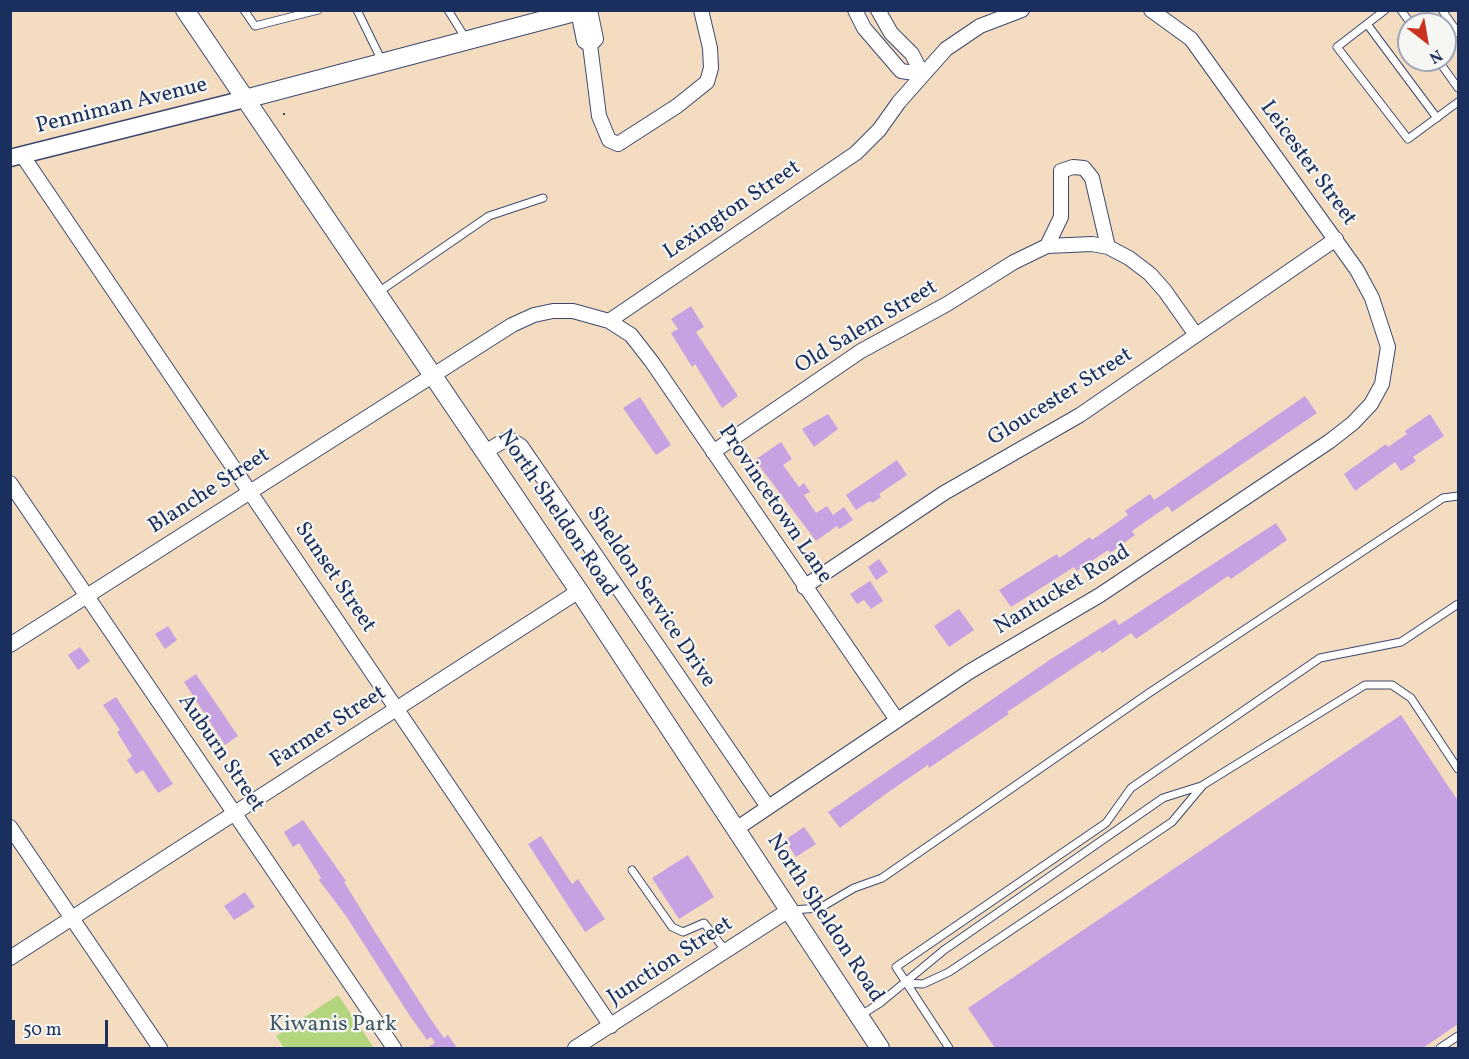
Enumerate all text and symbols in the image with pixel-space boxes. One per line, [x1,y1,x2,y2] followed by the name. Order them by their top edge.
[1397,12,1457,72] north arrow
[1425,43,1446,68] text: N
[34,73,210,141] street label: Penniman Avenue
[1253,96,1361,232] street label: Leicester Street
[659,155,807,267] street label: Lexington Street
[791,275,943,381] street label: Old Salem Street
[984,343,1138,453] street label: Gloucester Street
[711,421,837,589] street label: Provincetown Lane
[490,425,622,603] street label: North Sheldon Road
[144,443,276,541] street label: Blanche Street
[580,503,720,693] street label: Sheldon Service Drive
[287,518,381,638] street label: Sunset Street
[990,540,1136,642] street label: Nantucket Road
[266,681,392,775] street label: Farmer Street
[171,690,269,818] street label: Auburn Street
[760,830,888,1008] street label: North Sheldon Road
[603,912,739,1012] street label: Junction Street
[15,1008,111,1046] scale bar
[269,1013,397,1039] park label: Kiwanis Park
[23,1018,62,1043] text: 50 m

